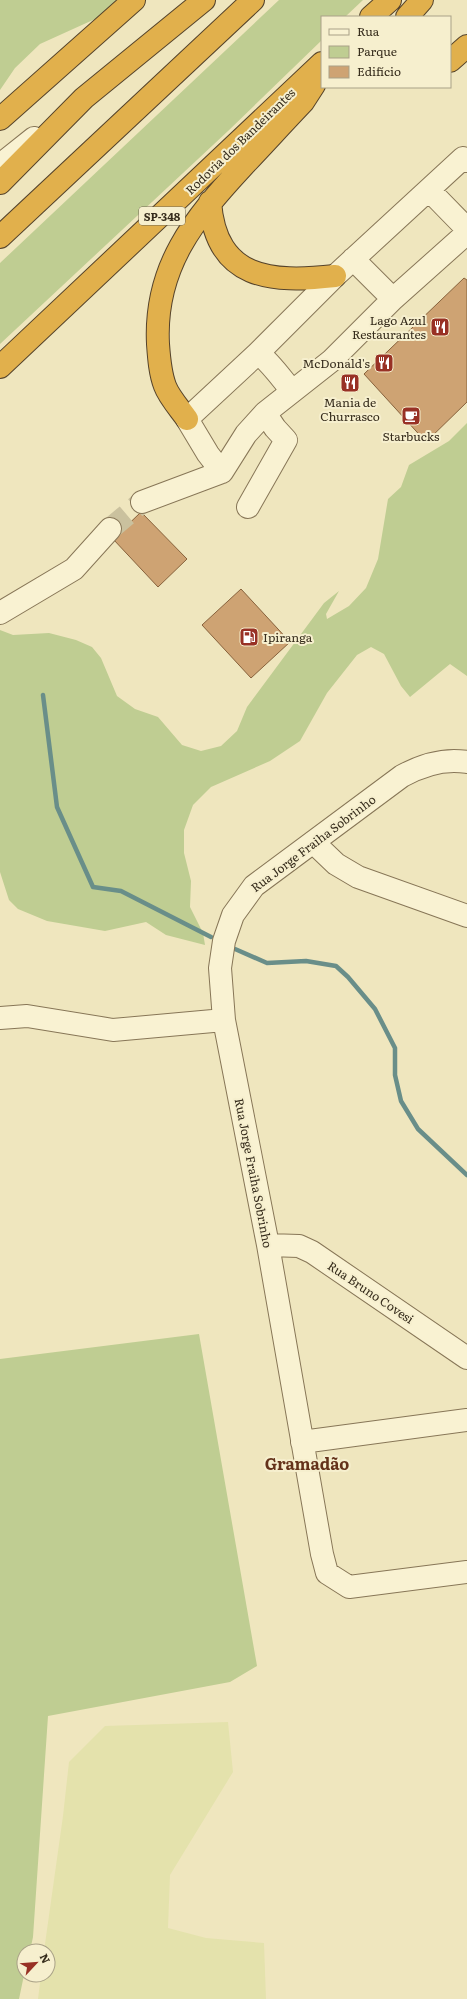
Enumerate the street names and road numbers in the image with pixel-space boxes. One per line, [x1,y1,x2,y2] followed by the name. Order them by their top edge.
[181,83,299,198] street label: Rodovia dos Bandeirantes
[139,207,185,225] road number: SP-348
[247,790,379,896] street label: Rua Jorge Fraiha Sobrinho
[231,1097,277,1249] street label: Rua Jorge Fraiha Sobrinho
[324,1256,418,1328] street label: Rua Bruno Covesi

